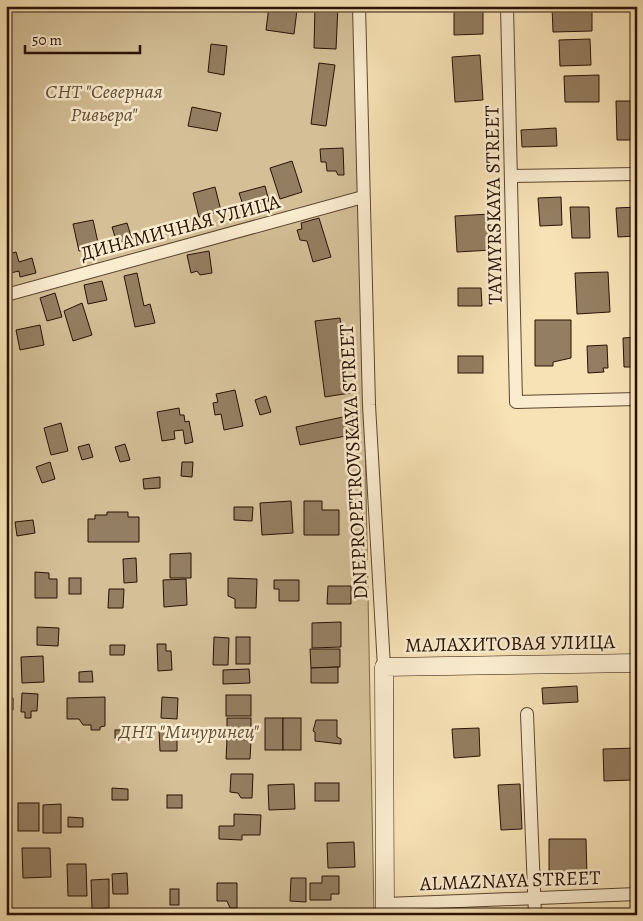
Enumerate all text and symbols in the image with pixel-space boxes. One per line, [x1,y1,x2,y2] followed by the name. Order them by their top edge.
[25,22,140,54] scale bar
[32,30,62,50] text: 50 m
[45,78,163,128] park label: СНТ "Северная Ривьера"
[478,105,509,305] street label: TAYMYRSKAYA STREET
[77,188,283,267] street label: ДИНАМИЧНАЯ УЛИЦА
[333,324,374,600] street label: DNEPROPETROVSKAYA STREET
[405,628,616,659] street label: МАЛАХИТОВАЯ УЛИЦА
[117,718,260,745] park label: ДНТ "Мичуринец"
[418,864,601,897] street label: ALMAZNAYA STREET

